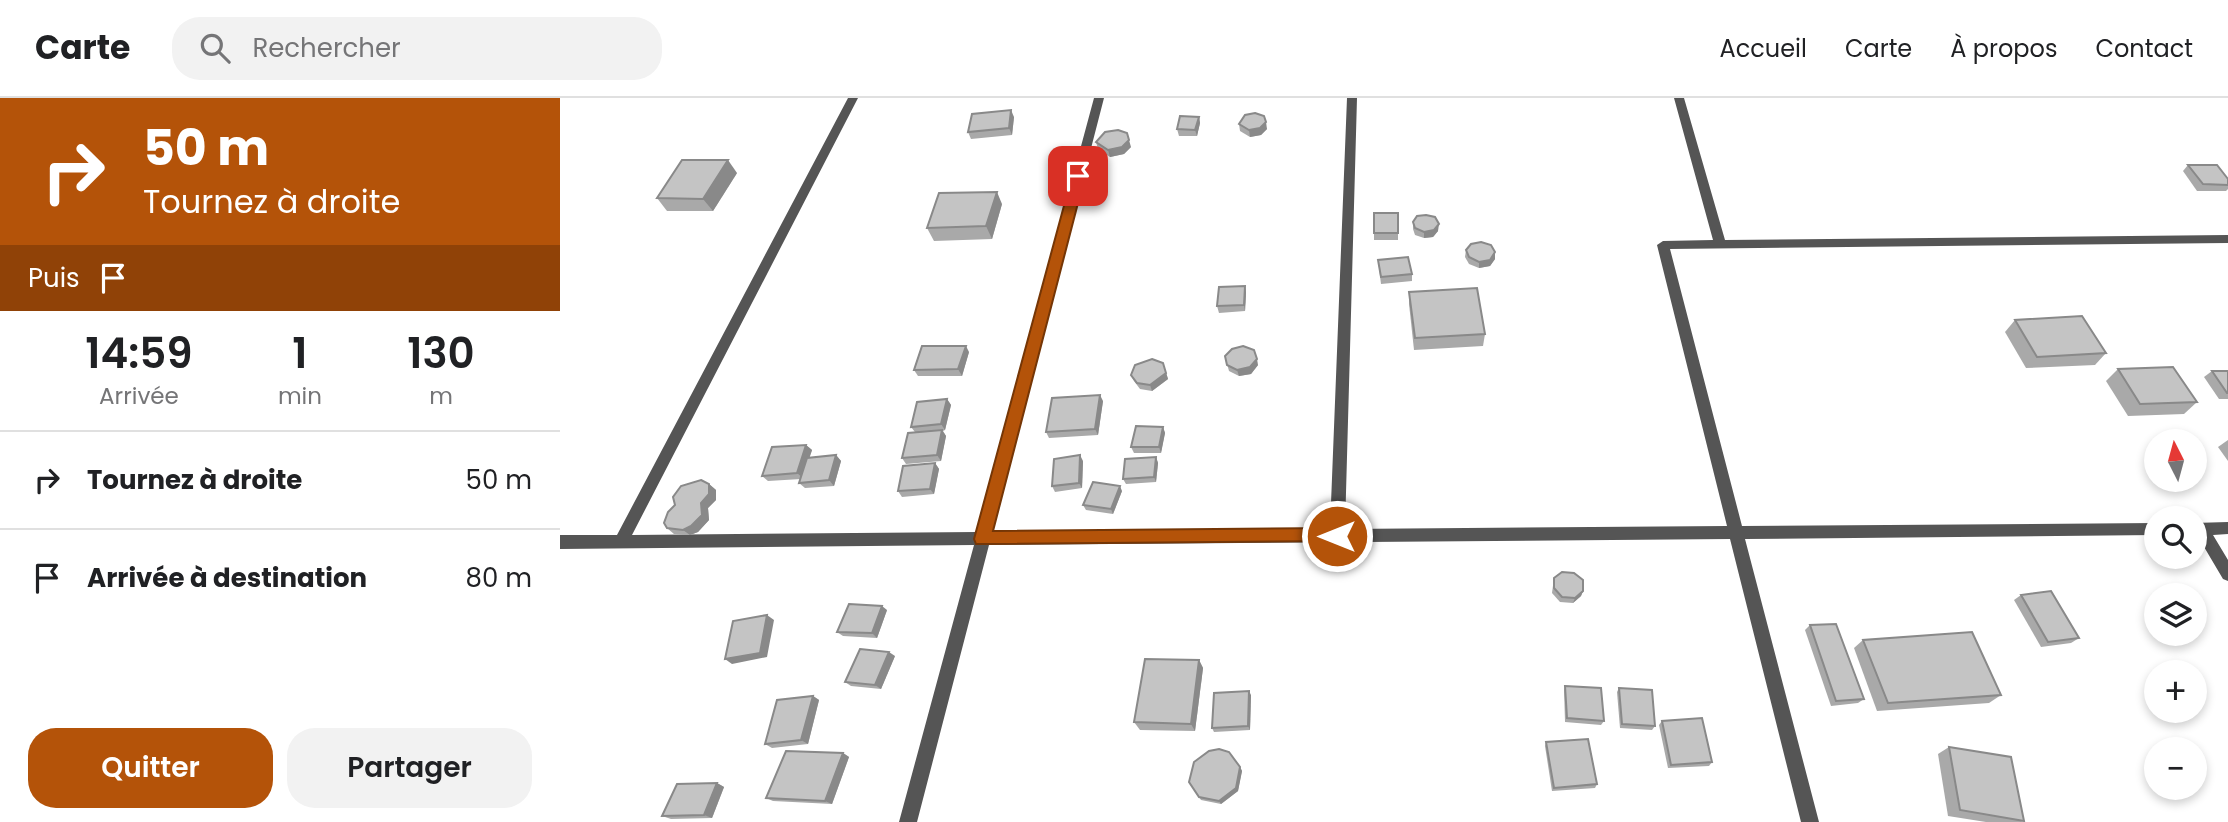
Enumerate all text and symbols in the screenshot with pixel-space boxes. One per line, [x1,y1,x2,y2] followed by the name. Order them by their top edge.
[172,17,662,80] search box
[35,24,130,71] text: Carte
[196,29,234,67] icon: search
[252,30,401,66] text: Rechercher
[1720,32,1807,65] text: Accueil
[1845,32,1912,65] text: Carte
[1950,32,2057,65] text: À propos
[2095,32,2193,65] text: Contact
[143,114,269,182] text: 50 m
[28,126,119,217] icon: right
[1048,146,1108,206] pin
[1059,157,1097,195] icon: arrive
[143,179,400,224] text: Tournez à droite
[94,259,132,297] icon: arrive
[28,260,80,296] text: Puis
[85,324,193,383] text: 14:59
[292,324,308,383] text: 1
[407,324,475,383] text: 130
[99,380,179,412] text: Arrivée
[278,380,322,412] text: min
[429,380,453,412] text: m
[2144,429,2207,492] north arrow
[2144,429,2207,800] map controls
[28,461,66,499] icon: right
[87,462,302,498] text: Tournez à droite
[466,462,532,498] text: 50 m
[1300,499,1374,573] position arrow
[2144,506,2207,569] button: search
[28,559,66,597] icon: arrive
[87,560,367,596] text: Arrivée à destination
[466,560,532,596] text: 80 m
[2144,583,2207,646] button: layers
[2144,660,2207,723] button: +
[28,728,273,808] button: Quitter
[287,728,532,808] button: Partager
[2144,737,2207,800] button: −

